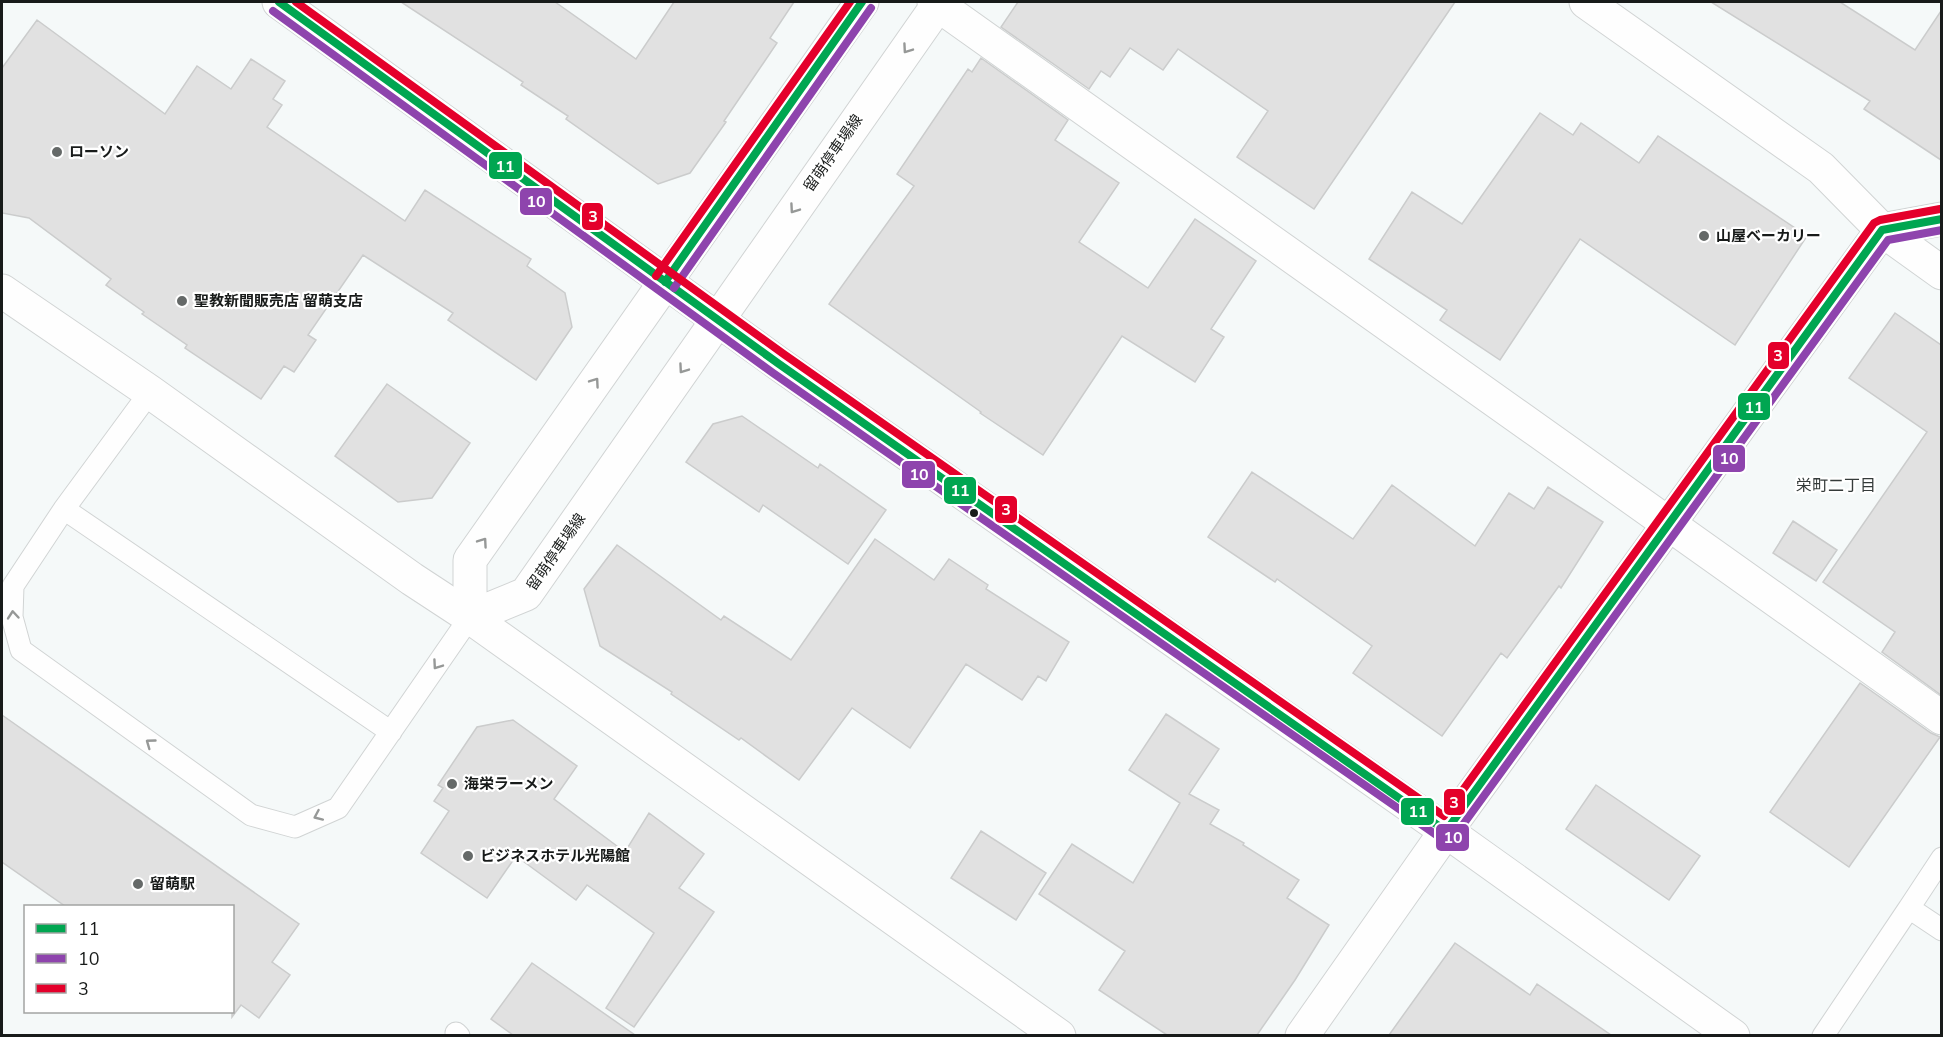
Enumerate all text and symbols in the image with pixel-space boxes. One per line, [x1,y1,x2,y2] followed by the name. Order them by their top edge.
[903,43,914,54] one-way arrow
[799,110,867,196] street label: 留萌停車場線
[69,142,129,162] place label: ローソン
[50,145,64,159] marker: ローソン
[488,151,523,180] line badge: 11
[495,156,515,178] text: 11
[519,187,553,216] line badge: 10
[526,191,546,213] text: 10
[581,202,604,231] line badge: 3
[790,202,801,213] one-way arrow
[588,206,598,228] text: 3
[1716,226,1821,246] place label: 山屋ベーカリー
[1697,229,1711,243] marker: 山屋ベーカリー
[194,291,363,311] place label: 聖教新聞販売店 留萌支店
[175,294,189,308] marker: 聖教新聞販売店 留萌支店
[1767,341,1790,370] line badge: 3
[1773,345,1783,367] text: 3
[679,362,690,373] one-way arrow
[588,377,599,388] one-way arrow
[1737,392,1771,421] line badge: 11
[1744,397,1764,419] text: 11
[1712,444,1746,473] line badge: 10
[1719,448,1739,470] text: 10
[901,460,936,489] line badge: 10
[909,464,929,486] text: 10
[1796,475,1876,497] district label: 栄町二丁目
[943,476,977,505] line badge: 11
[950,480,970,502] text: 11
[994,495,1018,524] line badge: 3
[1001,499,1011,521] text: 3
[968,507,980,519] unlabelled marker
[522,509,590,595] street label: 留萌停車場線
[476,537,487,548] one-way arrow
[7,610,20,619] one-way arrow
[433,658,444,669] one-way arrow
[146,739,157,750] one-way arrow
[464,774,553,794] place label: 海栄ラーメン
[445,777,459,791] marker: 海栄ラーメン
[1443,788,1466,816] line badge: 3
[1449,792,1459,814] text: 3
[1400,797,1435,826] line badge: 11
[1408,801,1428,823] text: 11
[314,809,325,821] one-way arrow
[1435,823,1470,852] line badge: 10
[1443,827,1463,849] text: 10
[480,846,630,866] place label: ビジネスホテル光陽館
[461,849,475,863] marker: ビジネスホテル光陽館
[150,874,195,894] place label: 留萌駅
[131,877,145,891] marker: 留萌駅
[24,905,234,1013] legend
[78,917,100,941] text: 11
[78,947,100,971] text: 10
[78,977,89,1001] text: 3

